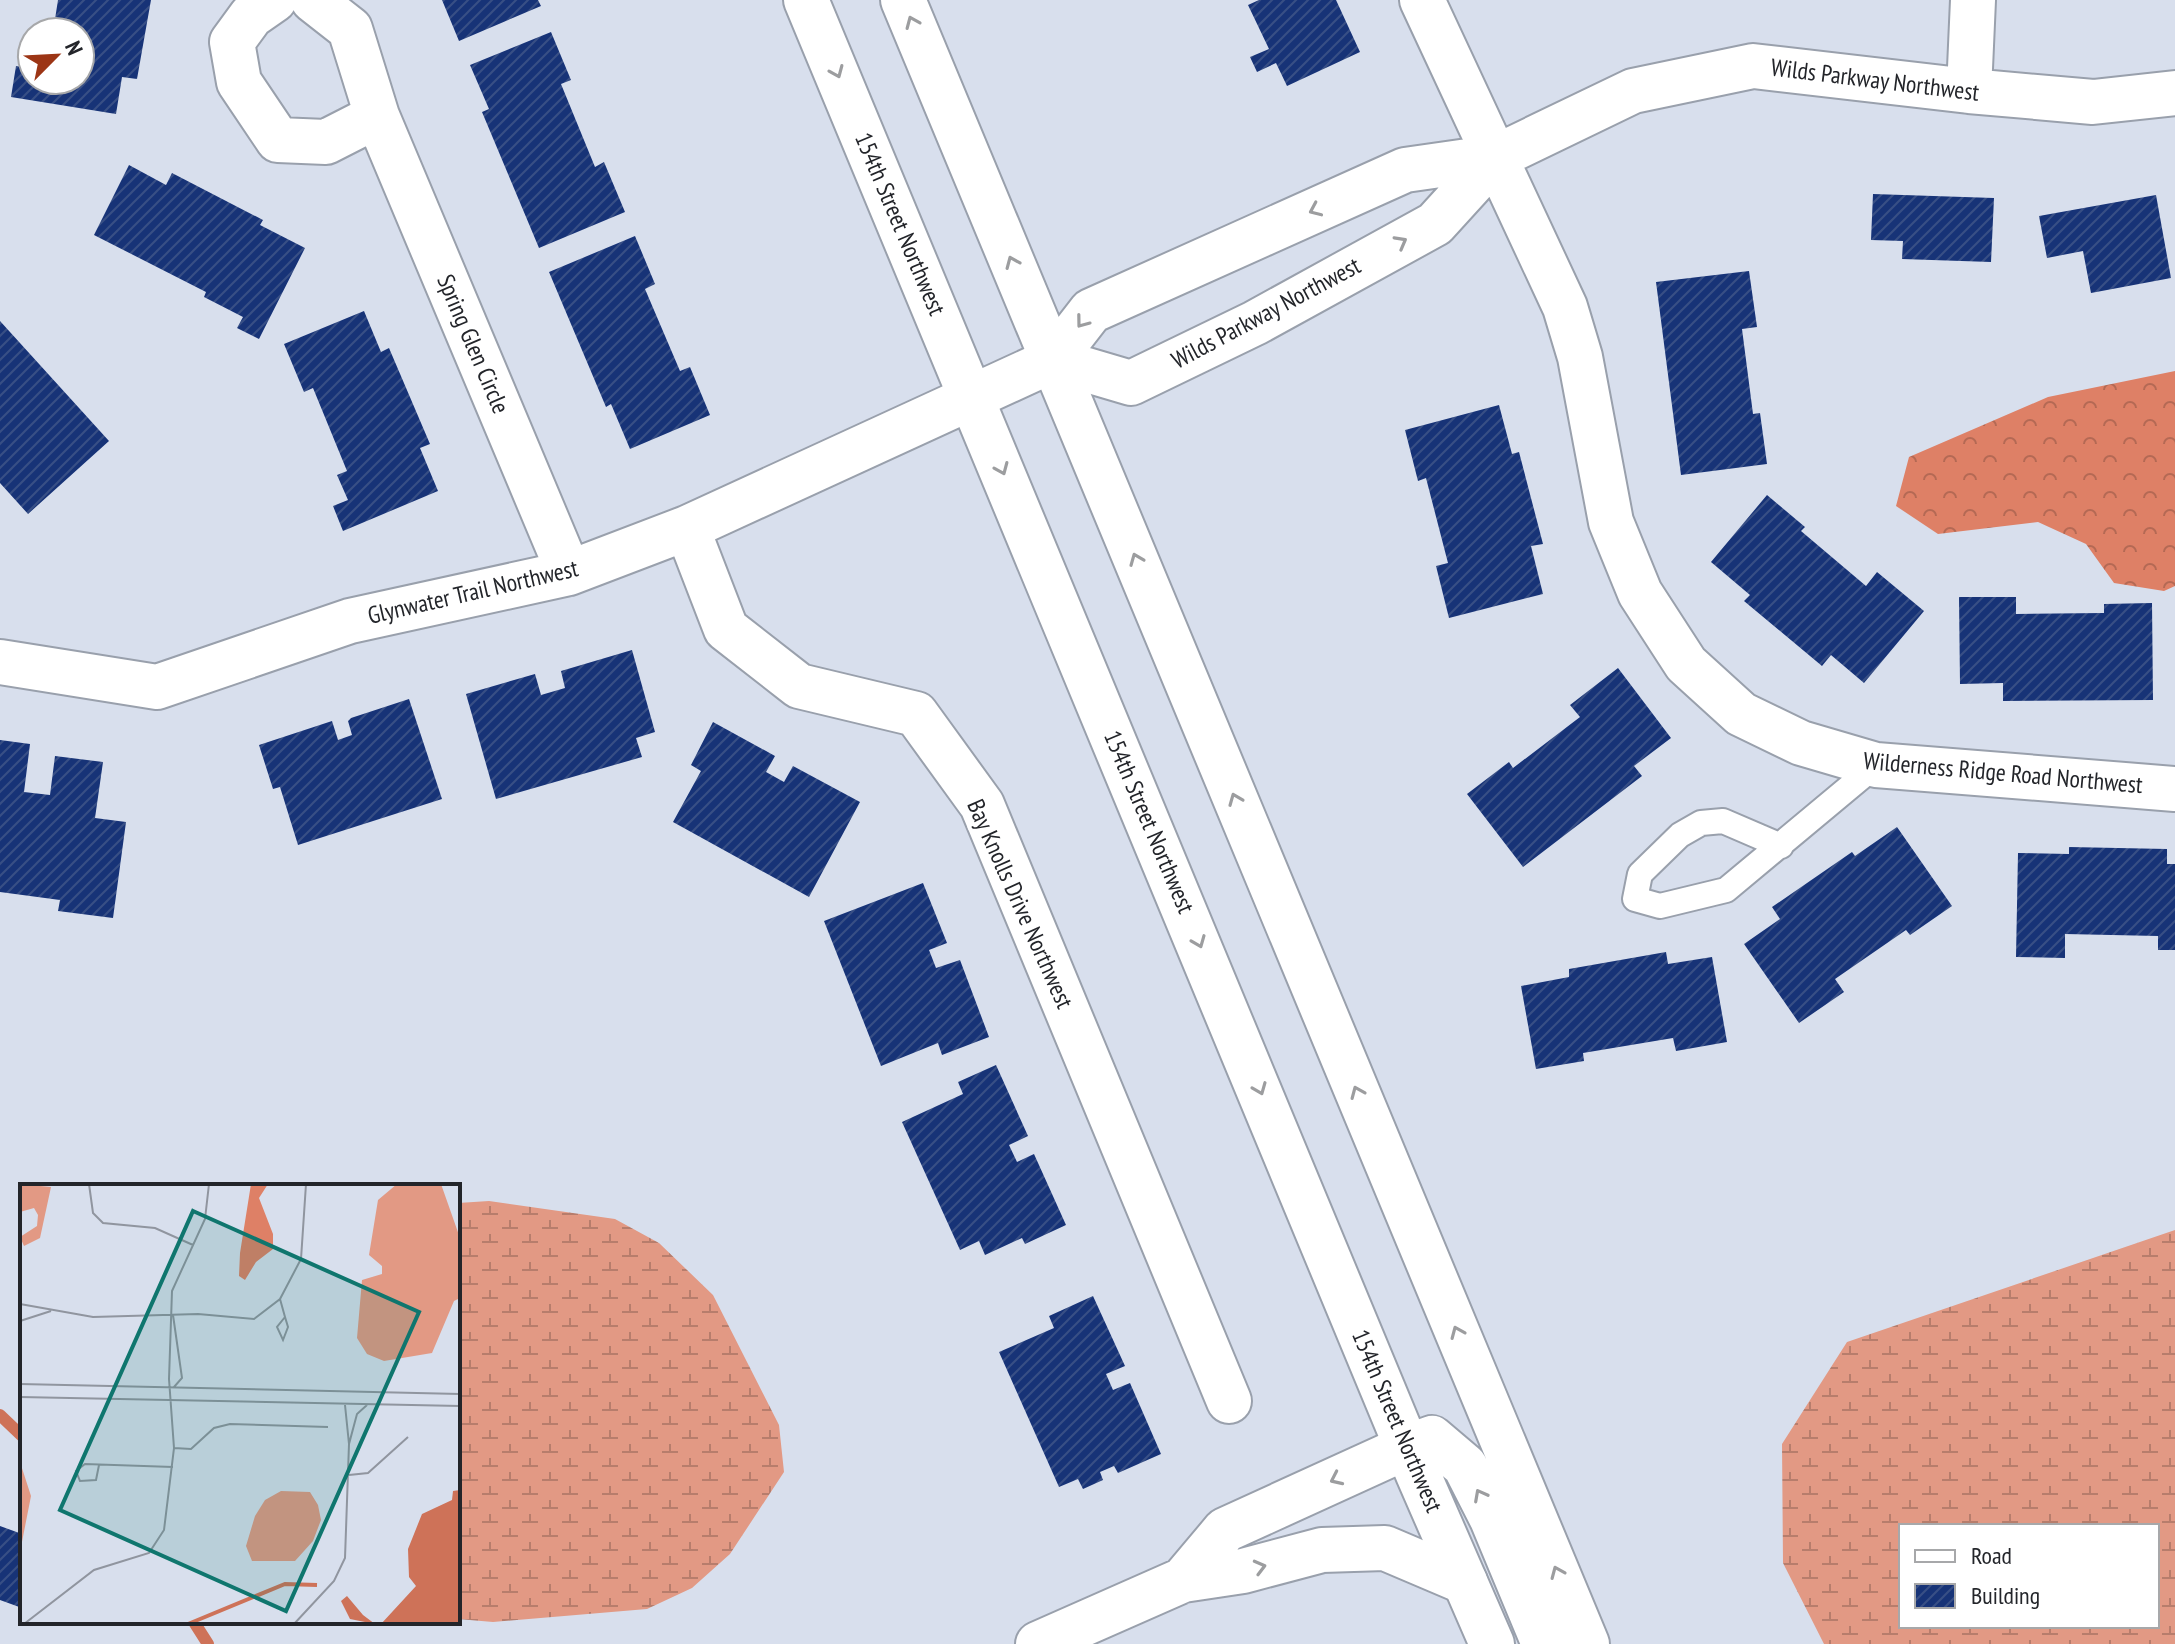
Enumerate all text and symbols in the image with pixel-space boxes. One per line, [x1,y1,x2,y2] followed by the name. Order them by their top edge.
[16,16,96,96] north arrow
[906,16,922,30] one-way arrow
[59,37,89,59] text: N
[1769,51,1981,108] street label: Wilds Parkway Northwest
[827,64,843,78] one-way arrow
[848,128,953,320] street label: 154th Street Northwest
[1309,201,1324,217] one-way arrow
[1392,236,1407,252] one-way arrow
[1166,250,1366,375] street label: Wilds Parkway Northwest
[1006,256,1022,270] one-way arrow
[430,270,517,418] street label: Spring Glen Circle
[1078,313,1092,328] one-way arrow
[993,461,1009,475] one-way arrow
[365,552,582,631] street label: Glynwater Trail Northwest
[1129,553,1145,567] one-way arrow
[1097,726,1202,918] street label: 154th Street Northwest
[1862,745,2144,800] street label: Wilderness Ridge Road Northwest
[1228,793,1245,807] one-way arrow
[960,794,1081,1014] street label: Bay Knolls Drive Northwest
[1189,934,1206,948] one-way arrow
[1250,1081,1266,1095] one-way arrow
[1350,1086,1366,1100] one-way arrow
[20,1184,460,1624] inset map
[1345,1325,1450,1517] street label: 154th Street Northwest
[1450,1326,1467,1340] one-way arrow
[1330,1469,1344,1485] one-way arrow
[1474,1489,1489,1504] one-way arrow
[1899,1524,2159,1628] legend
[1971,1540,2012,1571] text: Road
[1252,1559,1266,1576] one-way arrow
[1550,1566,1566,1580] one-way arrow
[1971,1580,2040,1611] text: Building

